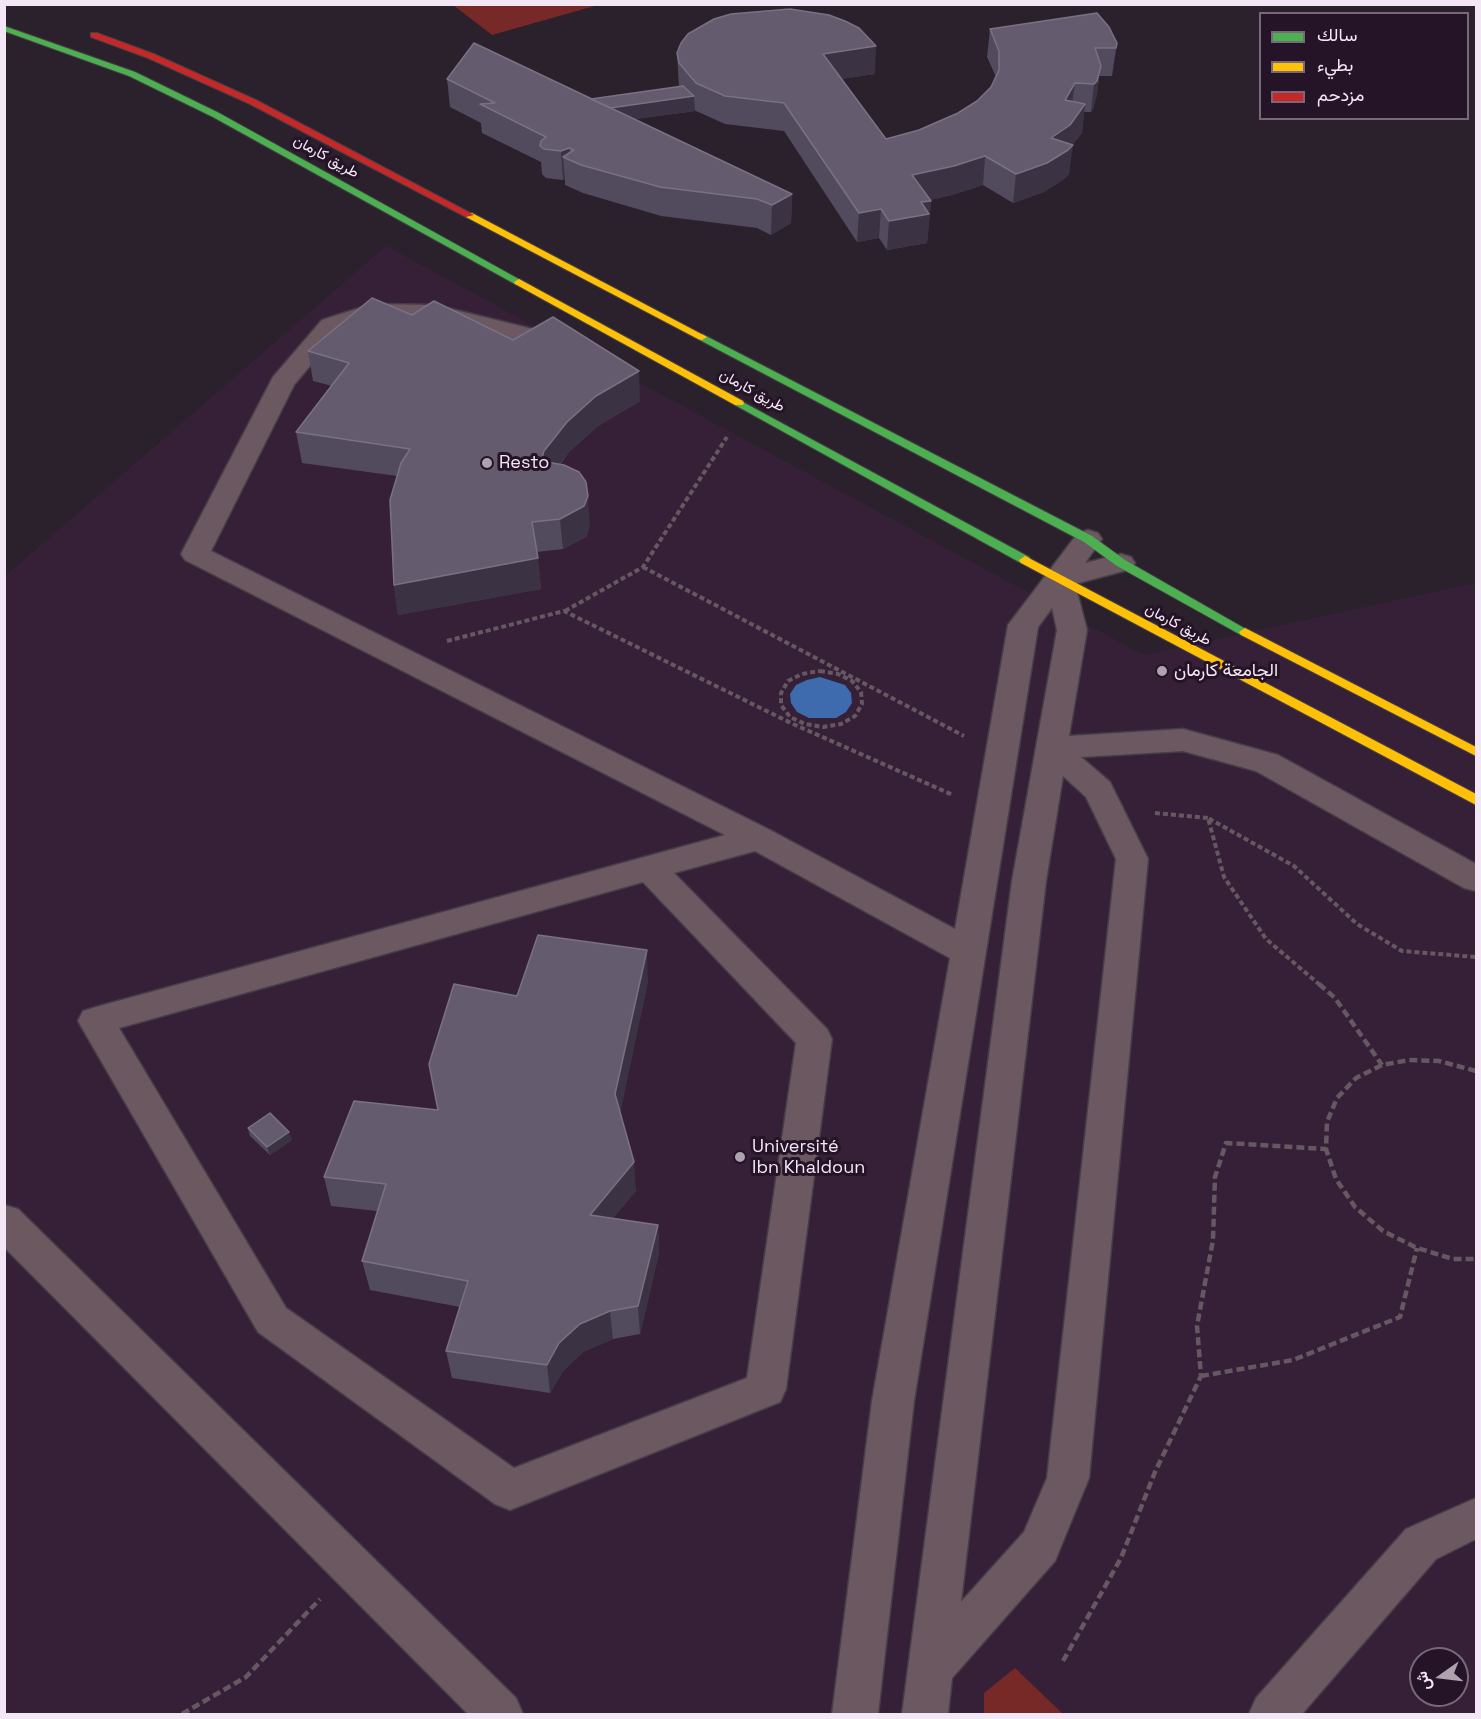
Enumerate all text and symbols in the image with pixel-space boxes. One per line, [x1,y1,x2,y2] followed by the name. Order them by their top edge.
[1259,12,1469,120] legend
[1317,23,1357,46] text: سالك
[1317,53,1353,76] text: بطيء
[1317,83,1364,106] text: مزدحم
[290,132,362,182] street label: طريق كارمان
[716,366,788,416] street label: طريق كارمان
[499,452,549,474] place label: Resto
[480,456,494,470] marker: Resto
[1142,600,1214,650] street label: طريق كارمان
[1174,660,1278,682] place label: الجامعة كارمان
[1155,664,1169,678] marker: الجامعة كارمان
[752,1136,865,1178] place label: Université Ibn Khaldoun
[733,1150,747,1164] marker: Université Ibn Khaldoun
[1409,1647,1469,1707] north arrow
[1410,1669,1436,1693] text: ش

